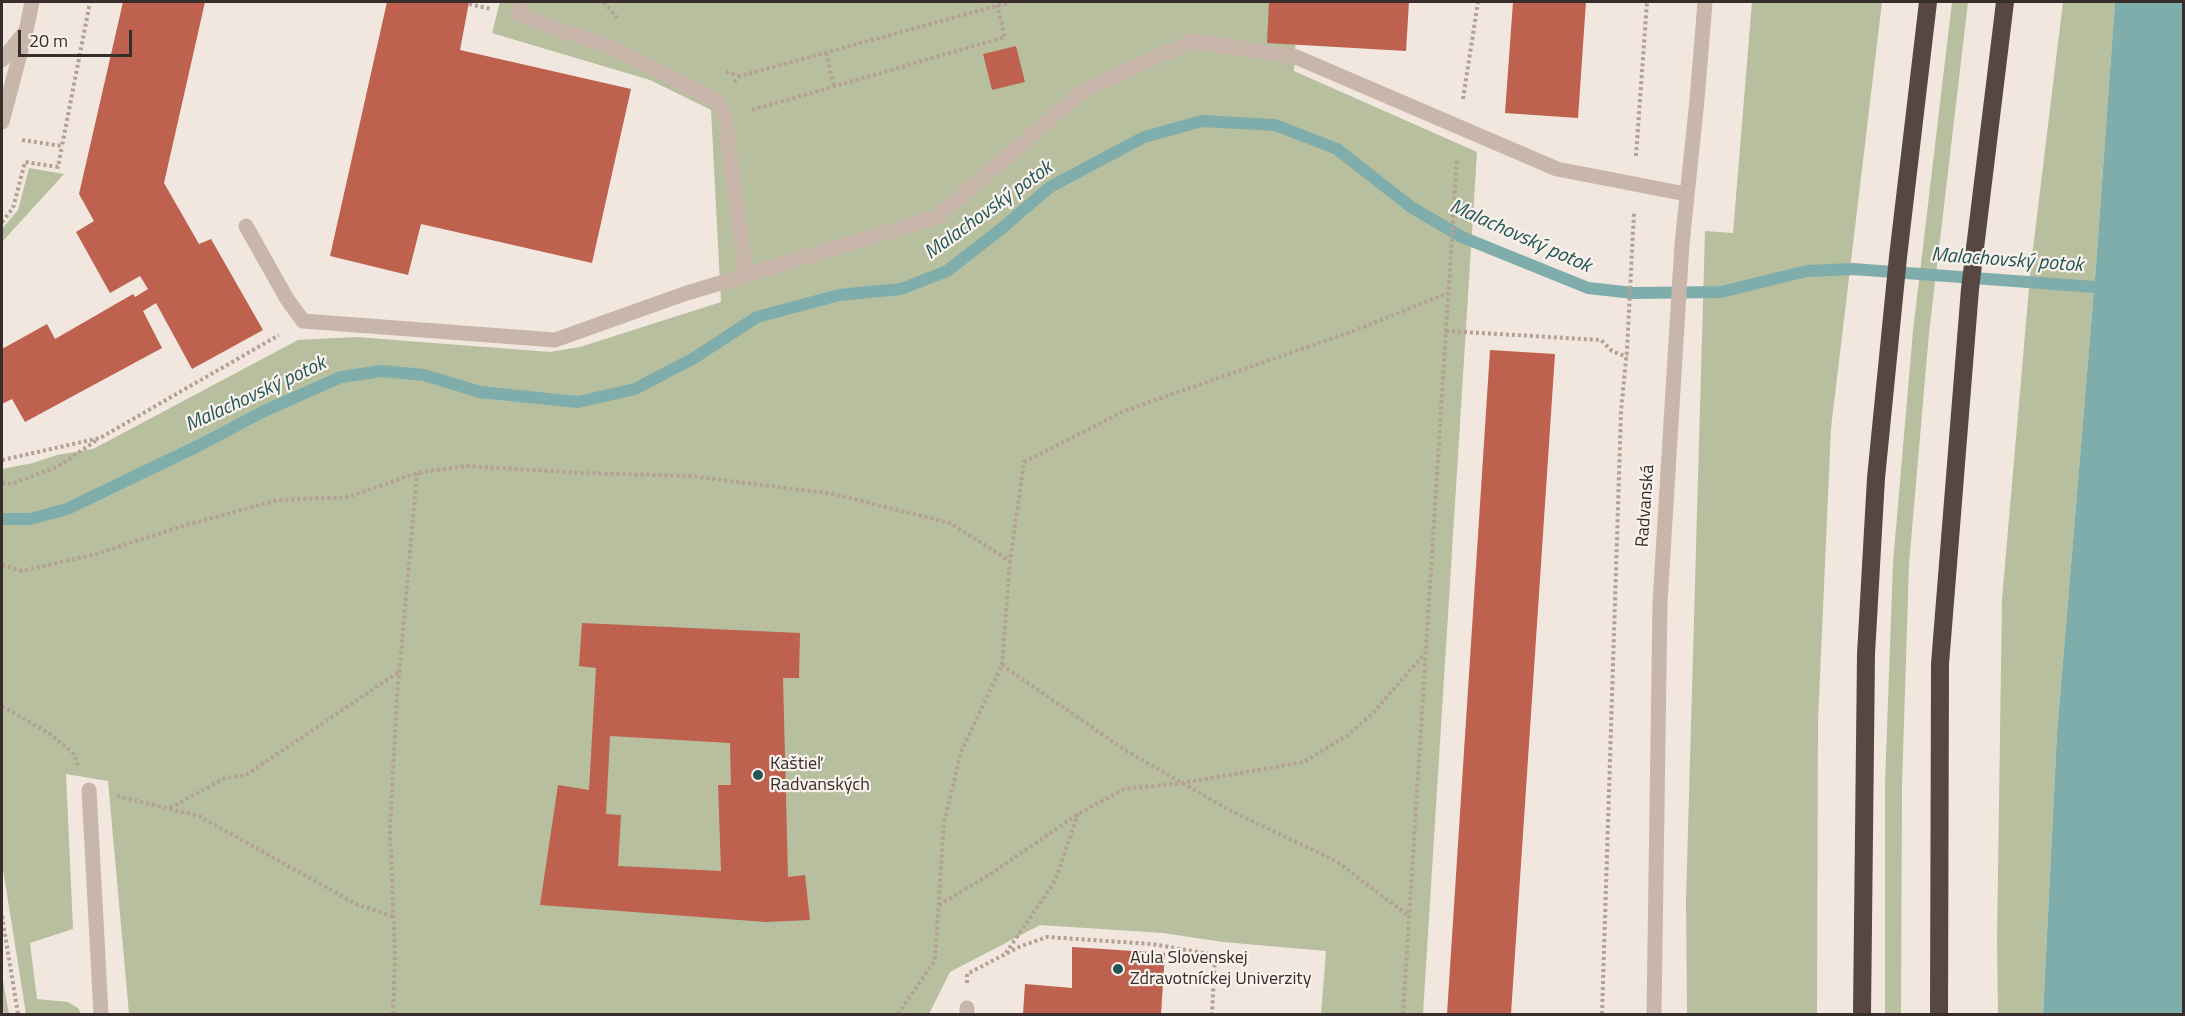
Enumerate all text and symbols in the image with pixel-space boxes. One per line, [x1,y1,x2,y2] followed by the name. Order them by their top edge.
[21,18,135,56] scale bar
[29,27,68,54] text: 20 m
[920,157,1058,265] water label: Malachovský potok
[1446,195,1594,279] water label: Malachovský potok
[1930,244,2084,278] water label: Malachovský potok
[182,352,330,438] water label: Malachovský potok
[1632,464,1660,548] street label: Radvanská
[770,754,870,796] place label: Kaštieľ Radvanských
[751,768,765,782] marker: Kaštieľ Radvanských
[1130,948,1311,990] place label: Aula Slovenskej Zdravotníckej Univerzity
[1111,962,1125,976] marker: Aula Slovenskej Zdravotníckej Univerzity

